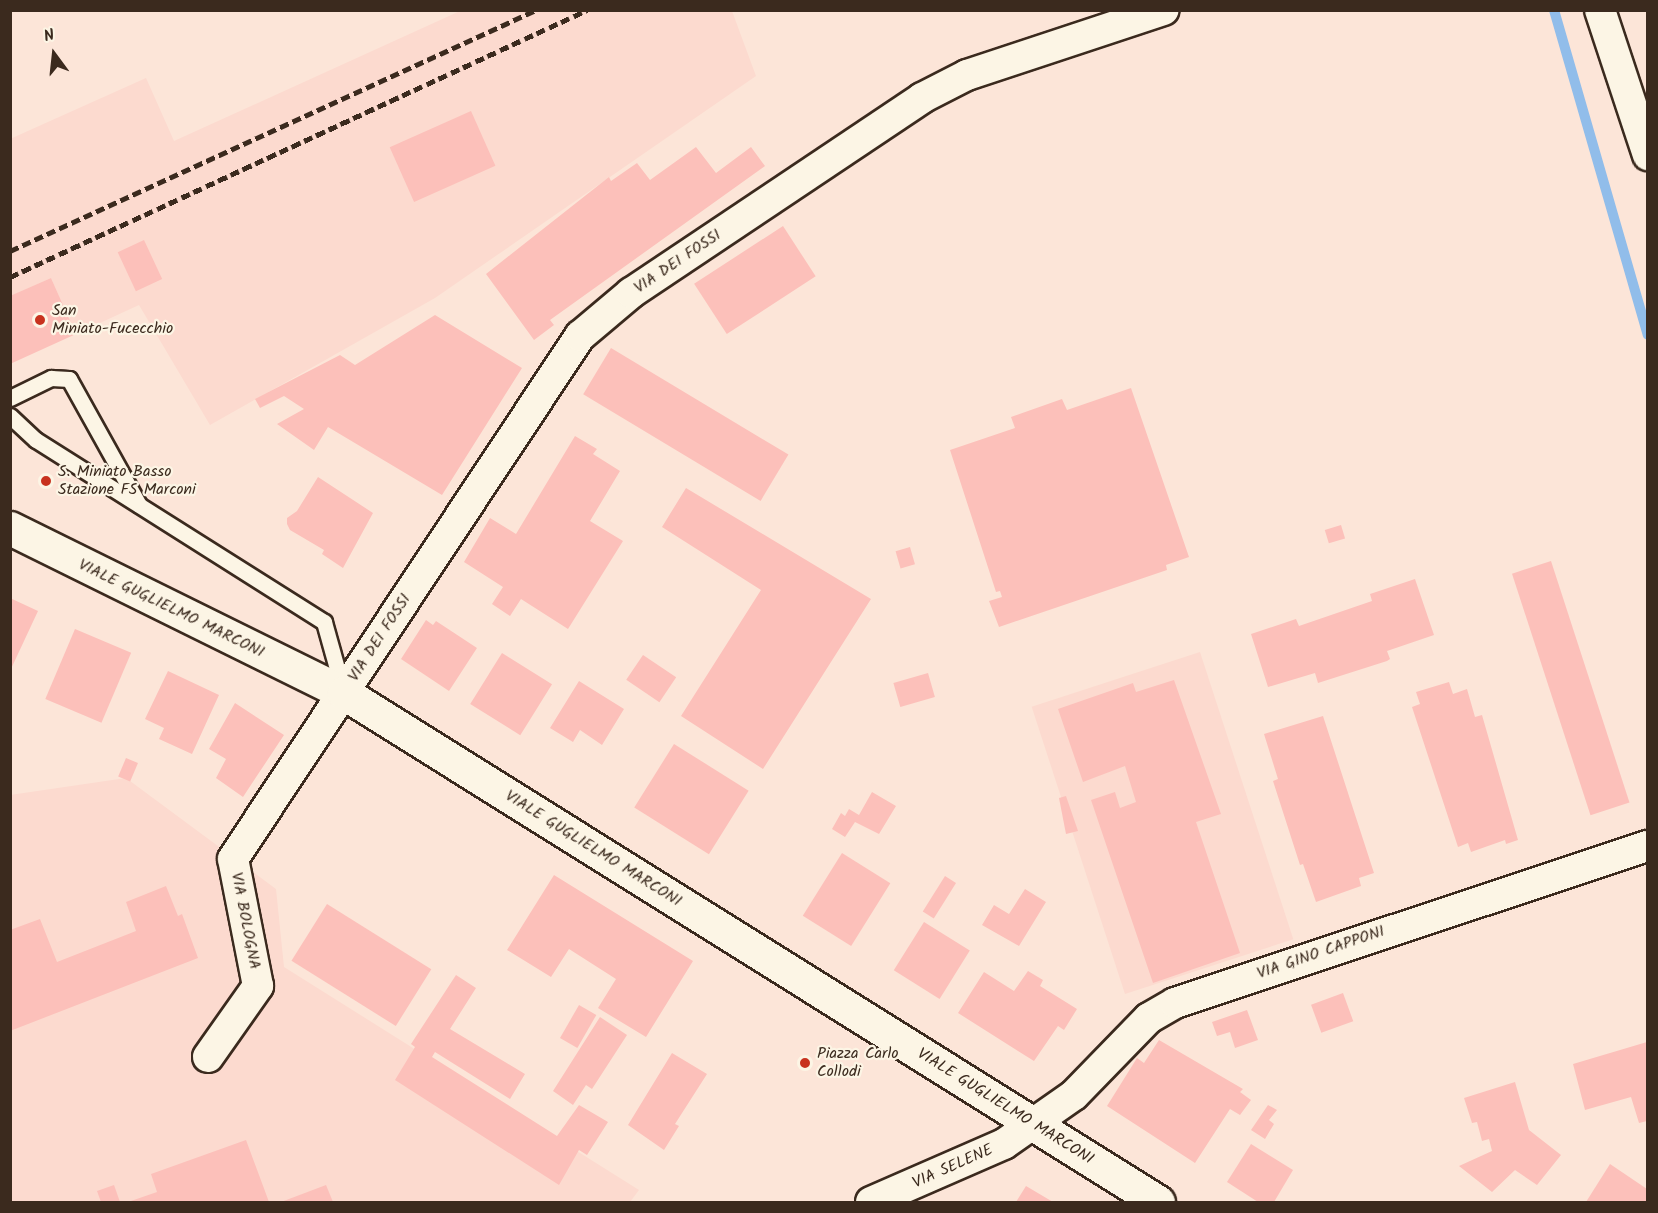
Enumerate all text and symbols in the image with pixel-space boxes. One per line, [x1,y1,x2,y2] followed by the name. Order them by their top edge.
[41,23,57,50] text: N
[24,24,84,84] north arrow
[631,226,725,298] street label: VIA DEI FOSSI
[52,301,173,339] place label: San Miniato-Fucecchio
[33,313,47,327] marker: San Miniato-Fucecchio
[58,462,196,500] place label: S. Miniato Basso Stazione FS Marconi
[39,474,53,488] marker: S. Miniato Basso Stazione FS Marconi
[75,556,267,662] street label: VIALE GUGLIELMO MARCONI
[344,591,416,685] street label: VIA DEI FOSSI
[501,787,685,911] street label: VIALE GUGLIELMO MARCONI
[226,871,264,971] street label: VIA BOLOGNA
[1255,922,1387,984] street label: VIA GINO CAPPONI
[817,1044,899,1082] place label: Piazza Carlo Collodi
[913,1045,1097,1169] street label: VIALE GUGLIELMO MARCONI
[798,1056,812,1070] marker: Piazza Carlo Collodi
[910,1141,996,1193] street label: VIA SELENE

